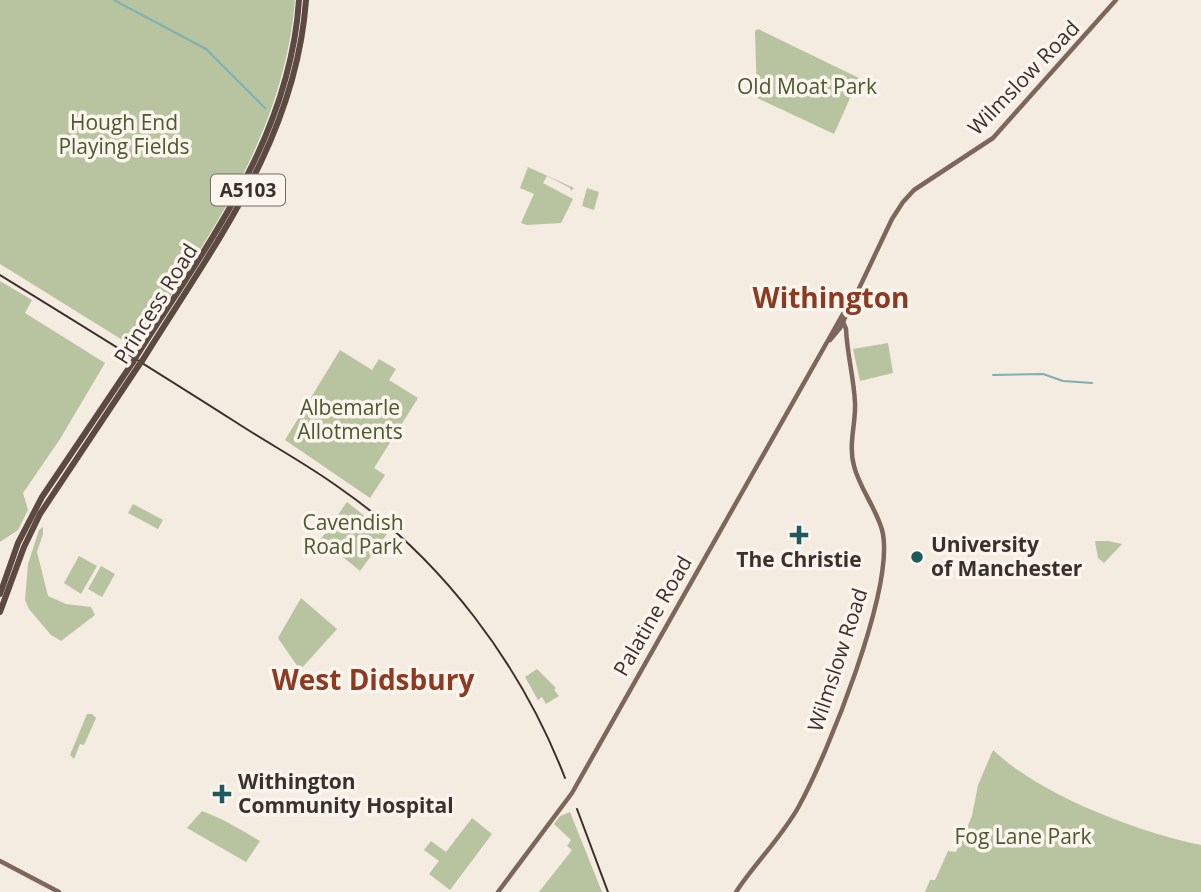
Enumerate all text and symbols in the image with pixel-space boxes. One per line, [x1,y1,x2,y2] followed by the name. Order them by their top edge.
[961,14,1085,141] street label: Wilmslow Road
[737,72,877,100] park label: Old Moat Park
[58,108,190,160] park label: Hough End Playing Fields
[211,174,285,206] road number: A5103
[107,238,203,369] street label: Princess Road
[753,278,909,316] district label: Withington
[297,393,403,445] park label: Albemarle Allotments
[302,508,404,560] park label: Cavendish Road Park
[789,525,809,545] marker: The Christie
[931,530,1083,582] place label: University of Manchester
[736,545,862,573] place label: The Christie
[909,549,925,565] marker: University of Manchester
[606,550,698,681] street label: Palatine Road
[801,584,873,735] street label: Wilmslow Road
[272,660,474,698] district label: West Didsbury
[238,767,454,819] place label: Withington Community Hospital
[212,784,232,804] marker: Withington Community Hospital
[954,822,1092,850] park label: Fog Lane Park

